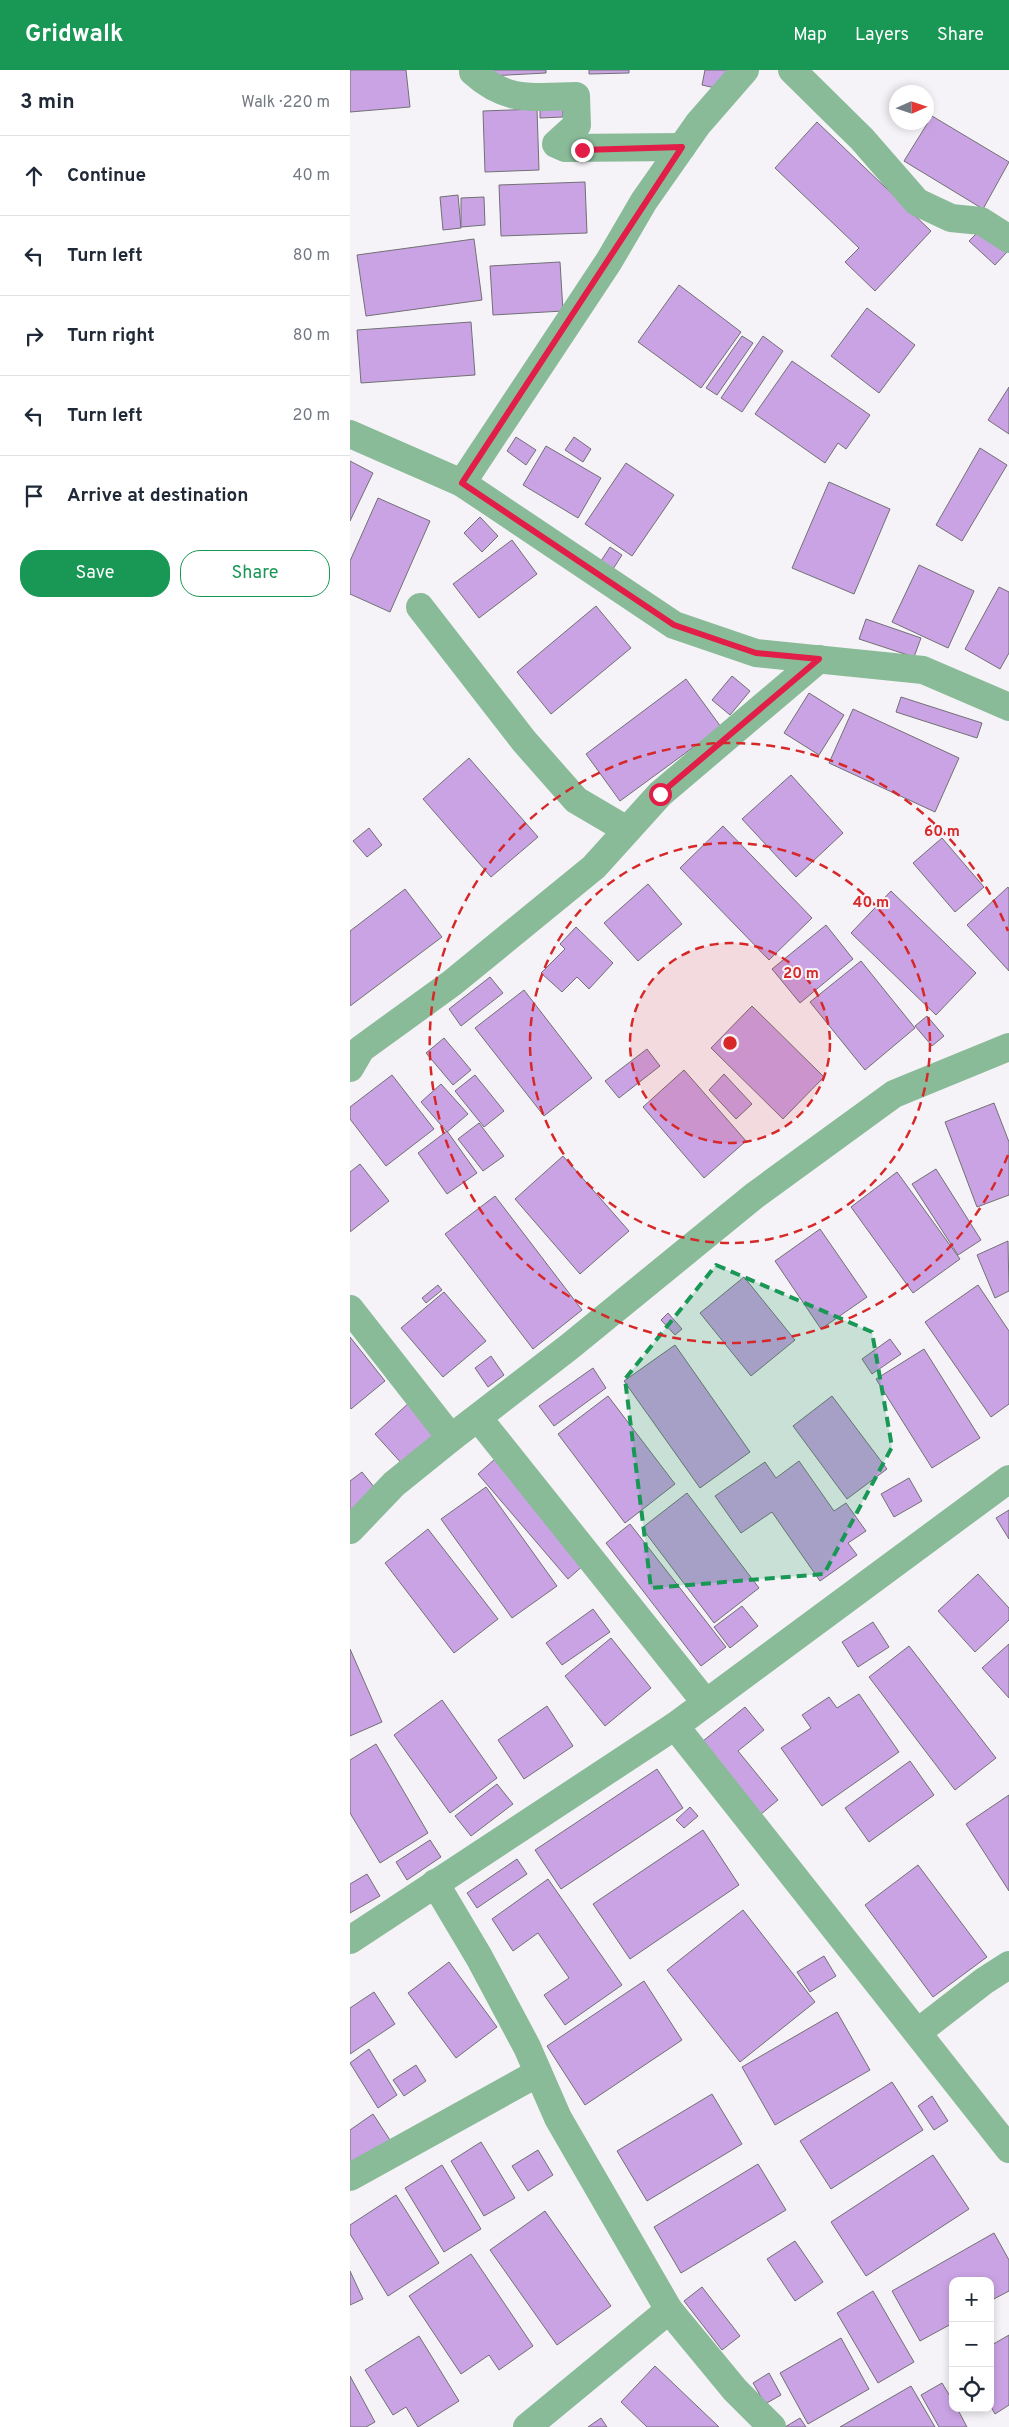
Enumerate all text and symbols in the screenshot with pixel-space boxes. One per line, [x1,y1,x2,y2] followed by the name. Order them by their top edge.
[25,20,123,50] text: Gridwalk
[793,24,827,47] text: Map
[855,24,909,47] text: Layers
[937,24,984,47] text: Share
[889,85,934,130] north arrow
[20,89,75,116] text: 3 min
[241,93,330,113] text: Walk · 220 m
[571,139,594,162] route end
[20,162,48,190] icon: ahead
[67,164,146,188] text: Continue
[292,166,330,186] text: 40 m
[20,242,48,270] icon: left
[67,244,143,268] text: Turn left
[293,246,330,266] text: 80 m
[20,322,48,350] icon: right
[67,324,155,348] text: Turn right
[293,326,330,346] text: 80 m
[20,402,48,430] icon: left
[67,404,143,428] text: Turn left
[293,406,330,426] text: 20 m
[20,482,48,510] icon: arrive
[67,484,248,508] text: Arrive at destination
[20,550,170,597] button: Save
[180,550,330,597] button: Share
[649,783,672,806] route start
[924,823,960,842] text: 60 m
[853,894,889,913] text: 40 m
[783,965,819,984] text: 20 m
[721,1034,739,1052] centre of rings
[949,2277,994,2412] map controls
[949,2277,994,2322] button: +
[949,2322,994,2367] button: −
[949,2367,994,2412] button: locate

